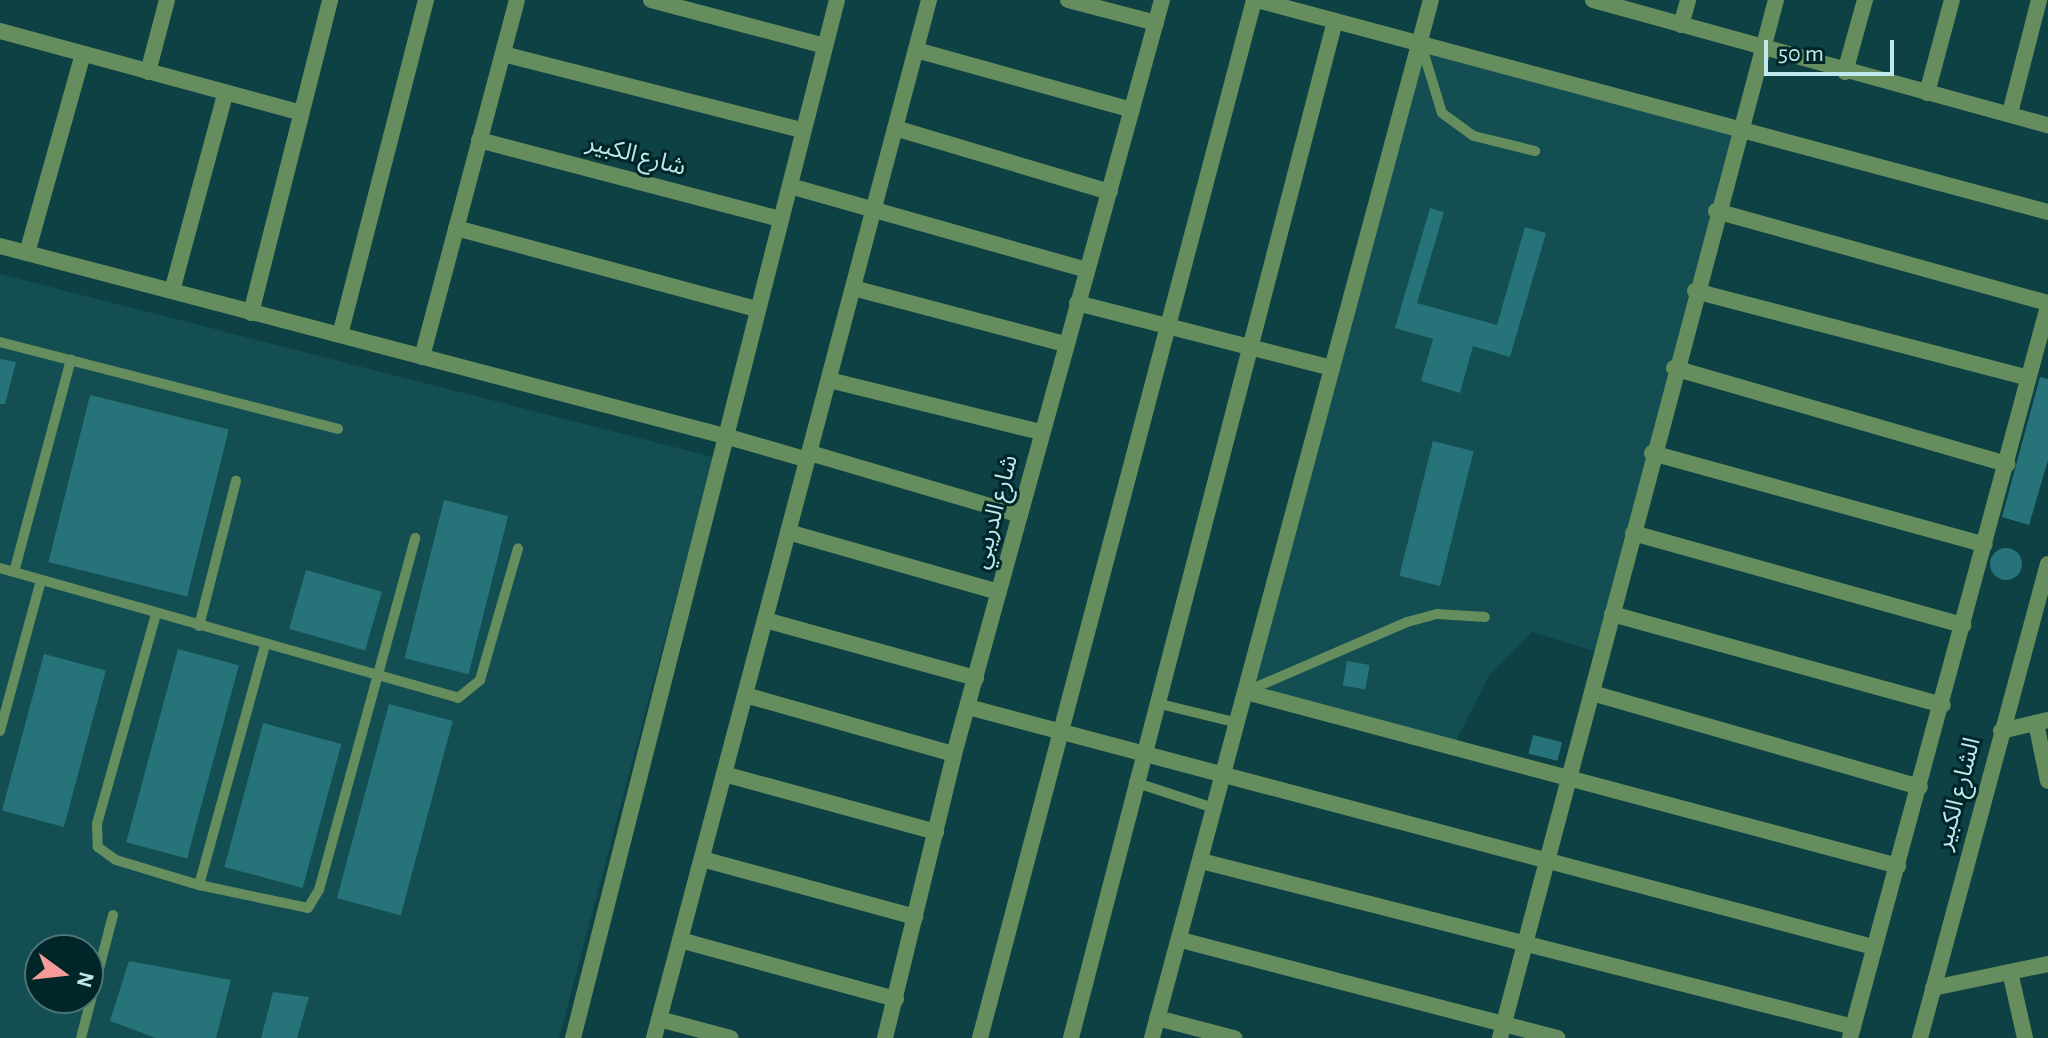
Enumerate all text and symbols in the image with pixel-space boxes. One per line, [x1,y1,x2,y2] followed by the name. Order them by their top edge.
[1768,24,1898,74] scale bar
[1778,42,1824,66] text: 50 m
[583,129,689,183] street label: شارع الكبير
[967,452,1025,572] street label: شارع الدريبي
[1930,735,1988,853] street label: الشارع الكبير
[24,934,104,1014] north arrow
[73,969,98,990] text: N

